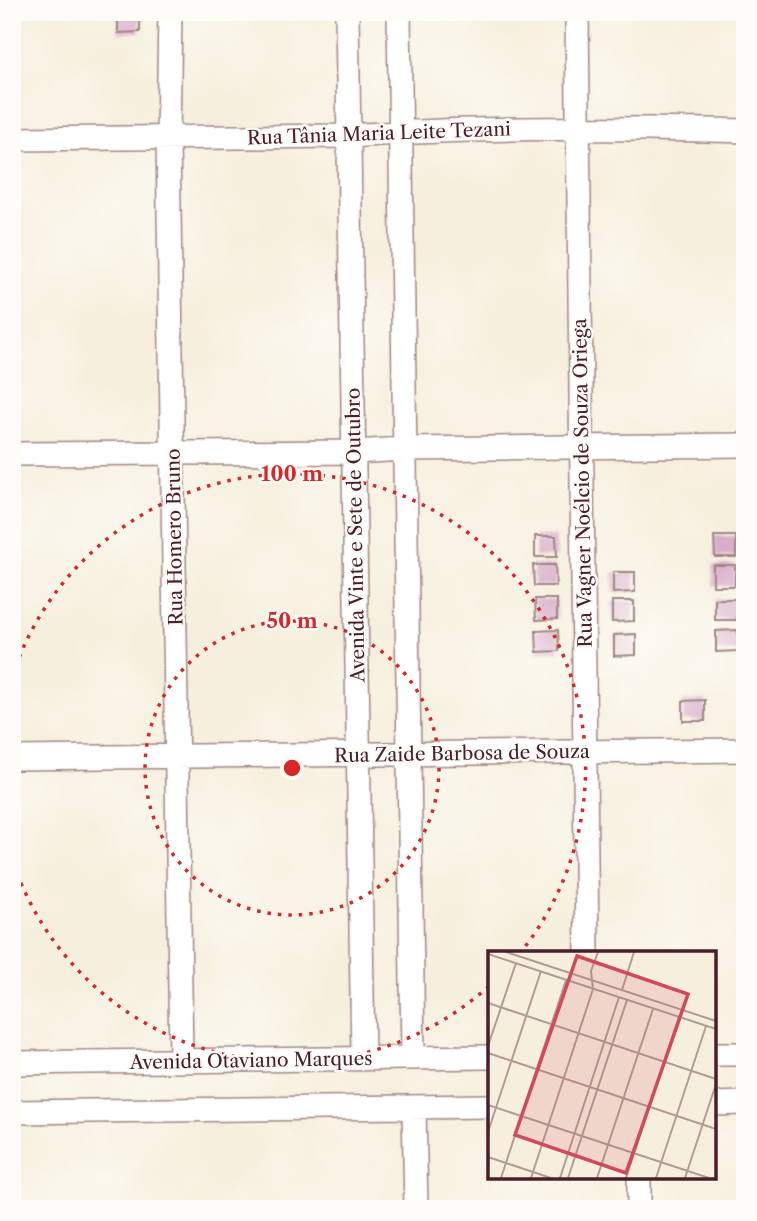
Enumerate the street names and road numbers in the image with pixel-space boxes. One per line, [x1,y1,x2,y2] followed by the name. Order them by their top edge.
[247,117,512,150] street label: Rua Tânia Maria Leite Tezani
[568,318,597,648] street label: Rua Vagner Noélcio de Souza Oriega
[341,387,370,684] street label: Avenida Vinte e Sete de Outubro
[161,448,188,626] street label: Rua Homero Bruno
[334,740,590,767] street label: Rua Zaide Barbosa de Souza
[128,1047,373,1074] street label: Avenida Otaviano Marques

